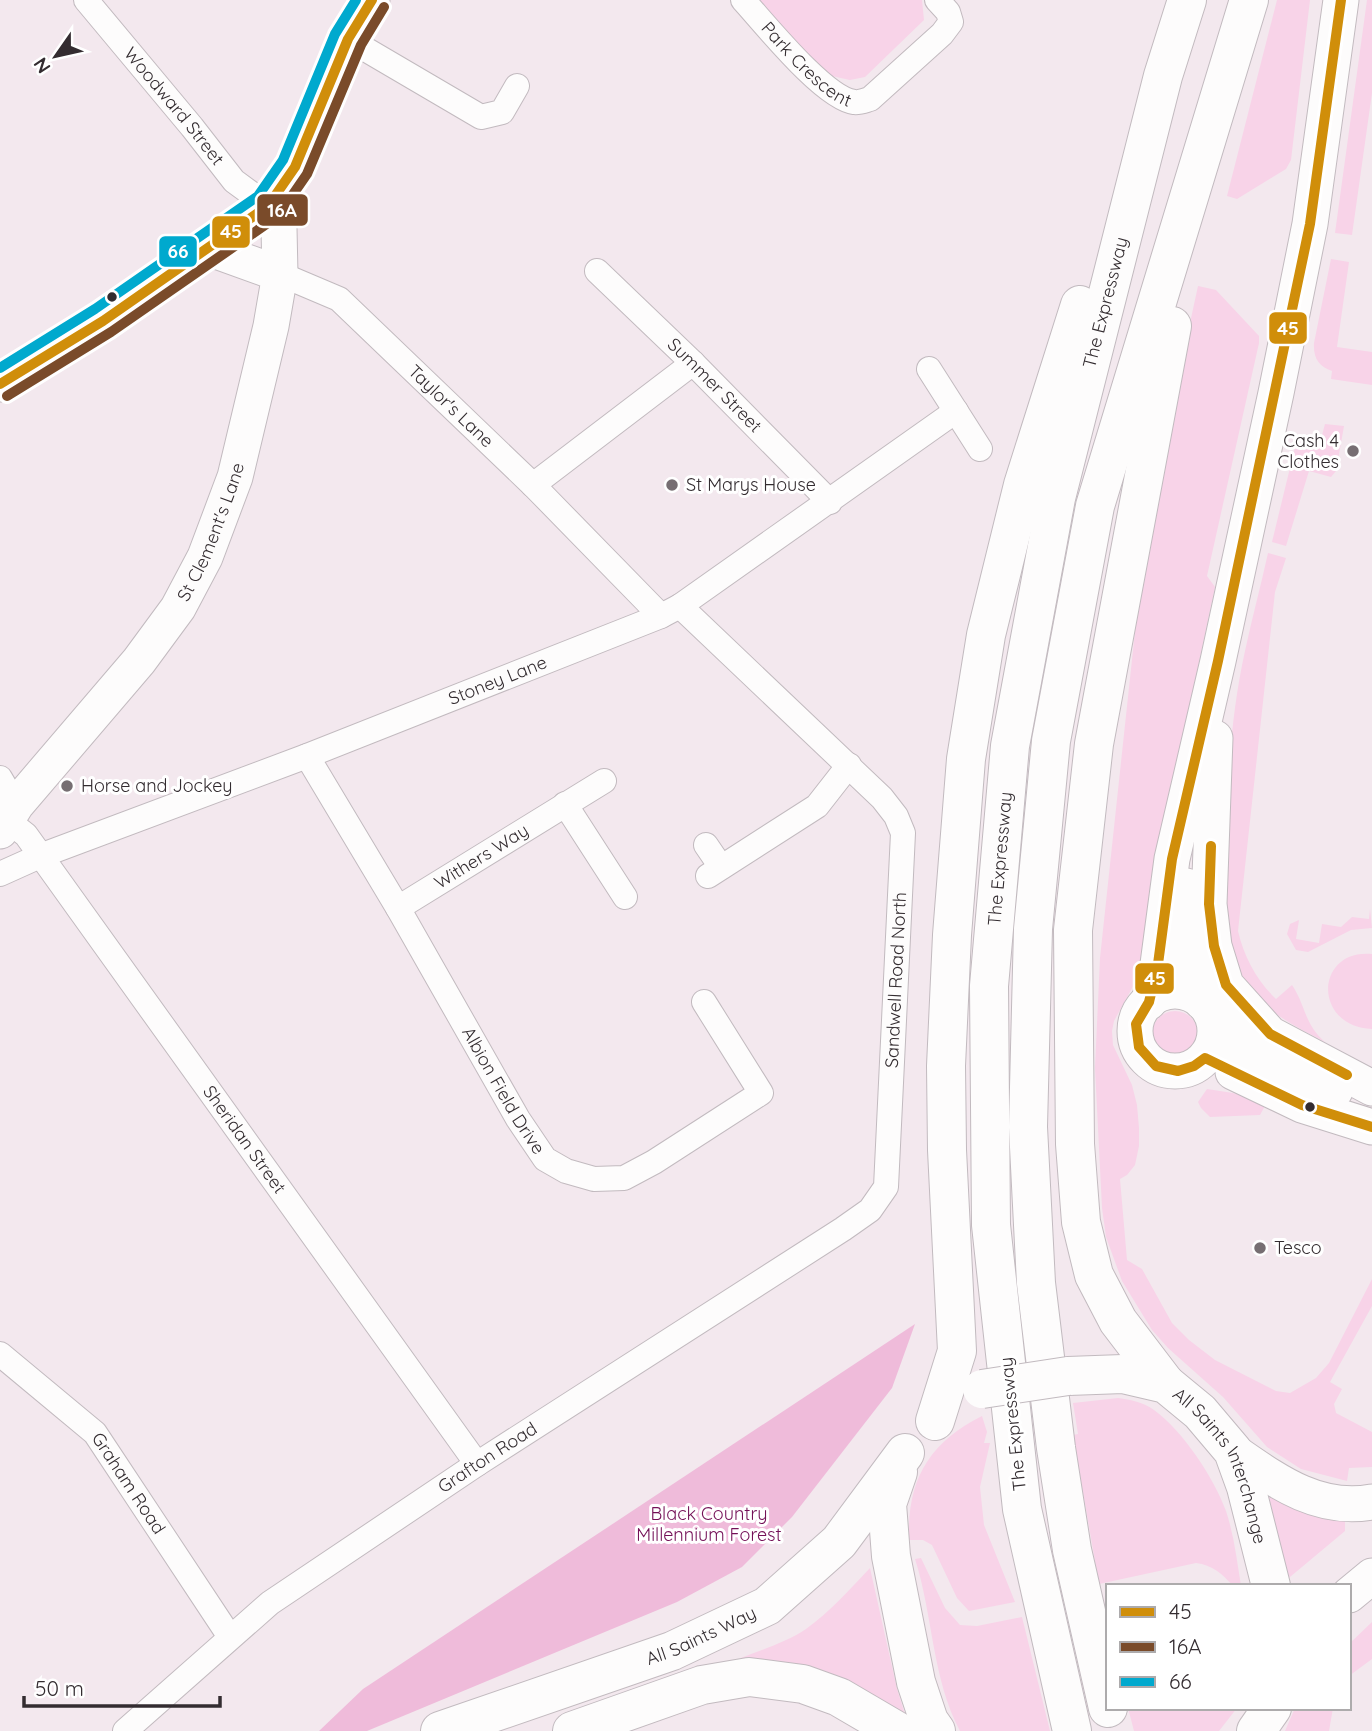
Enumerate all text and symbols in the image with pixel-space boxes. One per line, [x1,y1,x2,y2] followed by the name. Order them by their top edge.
[756,17,855,112] street label: Park Crescent
[21,21,91,91] north arrow
[119,42,229,170] street label: Woodward Street
[28,53,56,78] text: N
[256,193,309,227] line badge: 16A
[267,198,297,222] text: 16A
[211,215,251,249] line badge: 45
[220,219,242,243] text: 45
[1077,234,1133,370] street label: The Expressway
[158,235,198,268] line badge: 66
[167,239,189,263] text: 66
[105,290,119,304] unlabelled marker
[1268,311,1308,345] line badge: 45
[1277,316,1299,340] text: 45
[663,333,767,437] street label: Summer Street
[404,360,499,452] street label: Taylor's Lane
[1277,429,1339,473] place label: Cash 4 Clothes
[1345,443,1361,459] marker: Cash 4 Clothes
[172,460,249,605] street label: St Clement's Lane
[686,473,816,496] place label: St Marys House
[664,477,680,493] marker: St Marys House
[445,650,550,710] street label: Stoney Lane
[81,774,232,797] place label: Horse and Jockey
[59,778,75,794] marker: Horse and Jockey
[982,791,1017,927] street label: The Expressway
[430,818,533,894] street label: Withers Way
[880,891,911,1068] street label: Sandwell Road North
[1134,962,1175,995] line badge: 45
[1144,966,1166,990] text: 45
[457,1023,550,1158] street label: Albion Field Drive
[198,1081,291,1198] street label: Sheridan Street
[1303,1100,1317,1114] unlabelled marker
[1274,1236,1322,1259] place label: Tesco
[1252,1240,1268,1256] marker: Tesco
[994,1356,1031,1492] street label: The Expressway
[1168,1382,1272,1546] street label: All Saints Interchange
[433,1417,541,1498] street label: Grafton Road
[87,1428,171,1538] street label: Graham Road
[636,1502,782,1546] park label: Black Country Millennium Forest
[1106,1584,1351,1710] legend
[1169,1598,1192,1624] text: 45
[643,1601,760,1670] street label: All Saints Way
[1169,1633,1202,1659] text: 16A
[24,1664,220,1708] scale bar
[1169,1668,1192,1694] text: 66
[35,1675,84,1701] text: 50 m

